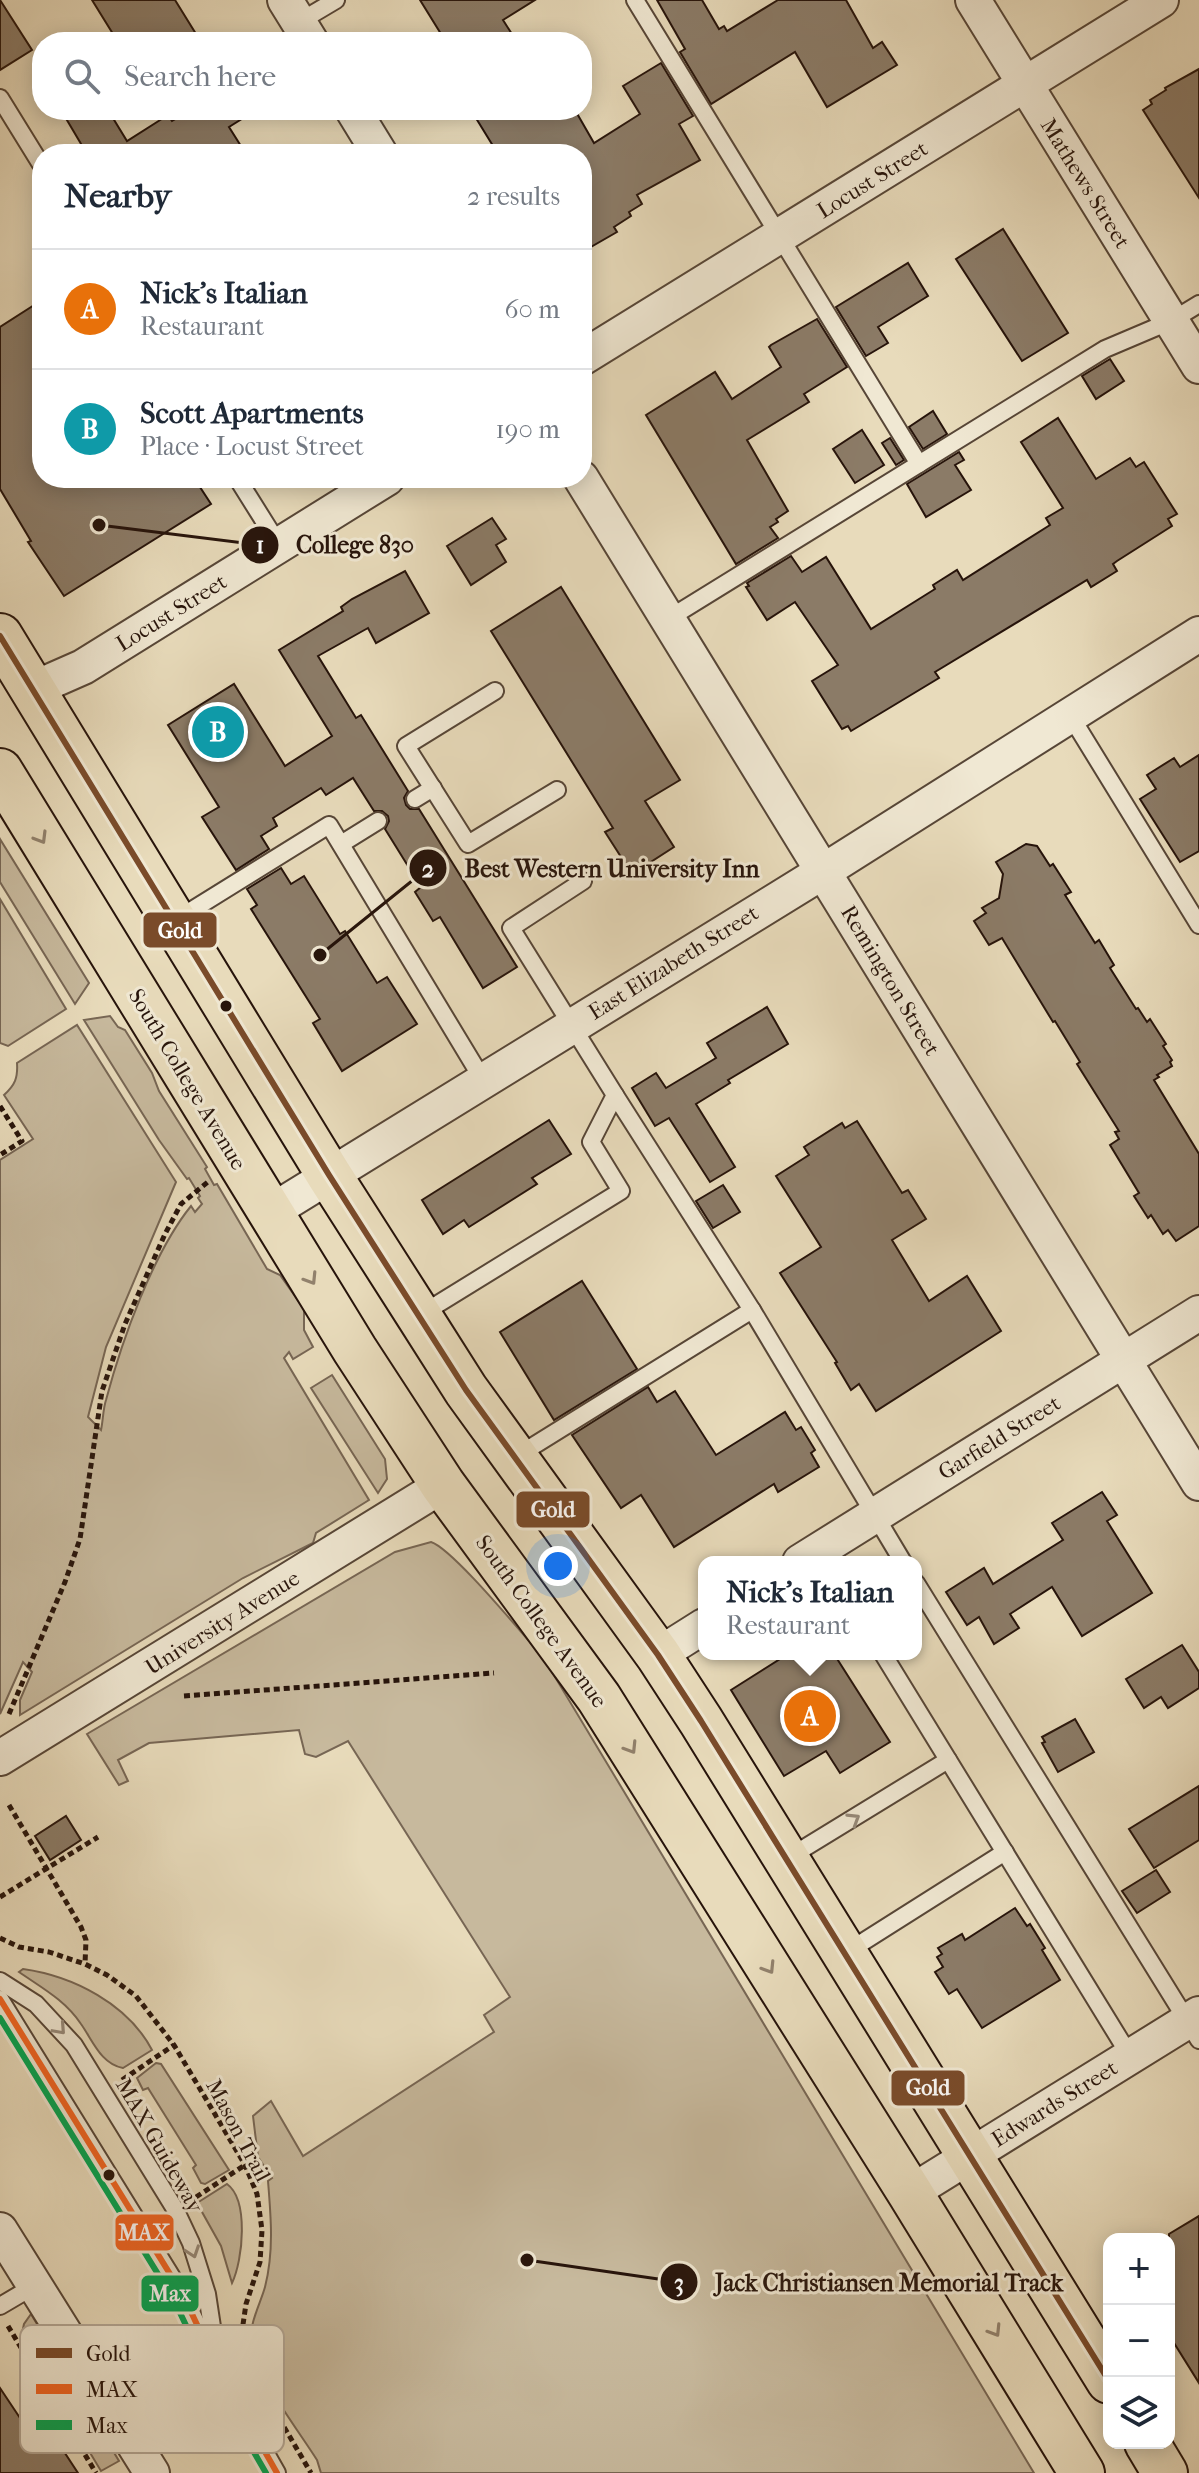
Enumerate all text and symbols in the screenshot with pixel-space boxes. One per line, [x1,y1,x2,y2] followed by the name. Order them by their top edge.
[32,32,592,120] search box
[60,54,104,98] icon: search
[124,59,276,94] text: Search here
[1035,114,1136,253] street label: Mathews Street
[812,136,933,224] street label: Locust Street
[64,176,171,216] text: Nearby
[467,181,560,212] text: 2 results
[140,276,308,311] text: Nick's Italian
[82,294,98,325] text: A
[504,294,560,325] text: 60 m
[140,311,264,342] text: Restaurant
[140,396,364,431] text: Scott Apartments
[82,414,98,445] text: B
[496,414,560,445] text: 190 m
[140,431,364,462] text: Place · Locust Street
[240,521,430,569] callout: College 830
[256,531,264,559] text: 1
[296,531,414,559] text: College 830
[111,569,232,657] street label: Locust Street
[192,702,244,762] pin: B
[31,829,46,844] one-way arrow
[408,844,775,892] callout: Best Western University Inn
[422,855,434,883] text: 2
[465,855,761,883] text: Best Western University Inn
[584,900,763,1026] street label: East Elizabeth Street
[835,901,945,1060] street label: Remington Street
[142,911,218,949] line badge: Gold
[158,918,203,944] text: Gold
[123,984,252,1175] street label: South College Avenue
[218,998,234,1014] unlabelled marker
[301,1271,316,1285] one-way arrow
[934,1390,1065,1486] street label: Garfield Street
[515,1490,591,1529] line badge: Gold
[531,1497,576,1523] text: Gold
[470,1530,613,1713] street label: South College Avenue
[538,1546,578,1586] your location
[698,1556,922,1660] popup
[141,1565,304,1681] street label: University Avenue
[726,1575,894,1610] text: Nick's Italian
[726,1610,850,1641] text: Restaurant
[784,1686,836,1746] pin: A
[621,1739,636,1754] one-way arrow
[845,1813,859,1828] one-way arrow
[759,1960,774,1974] one-way arrow
[51,2020,65,2035] one-way arrow
[987,2055,1122,2153] street label: Edwards Street
[890,2069,966,2107] line badge: Gold
[110,2074,209,2218] street label: MAX Guideway
[200,2075,276,2186] street label: Mason Trail
[906,2075,951,2101] text: Gold
[101,2167,117,2183] unlabelled marker
[114,2213,175,2252] line badge: MAX
[117,2220,171,2246] text: MAX
[1103,2233,1175,2449] map controls
[1103,2233,1175,2305] button: +
[184,2244,200,2258] one-way arrow
[659,2258,1079,2306] callout: Jack Christiansen Memorial Track
[674,2269,684,2297] text: 3
[713,2269,1064,2297] text: Jack Christiansen Memorial Track
[140,2274,200,2313] line badge: Max
[148,2281,191,2307] text: Max
[1103,2305,1175,2377] button: −
[985,2322,1000,2337] one-way arrow
[20,2325,284,2453] legend
[86,2341,131,2367] text: Gold
[86,2377,138,2403] text: MAX
[1103,2377,1175,2449] button: layers
[86,2413,128,2439] text: Max

